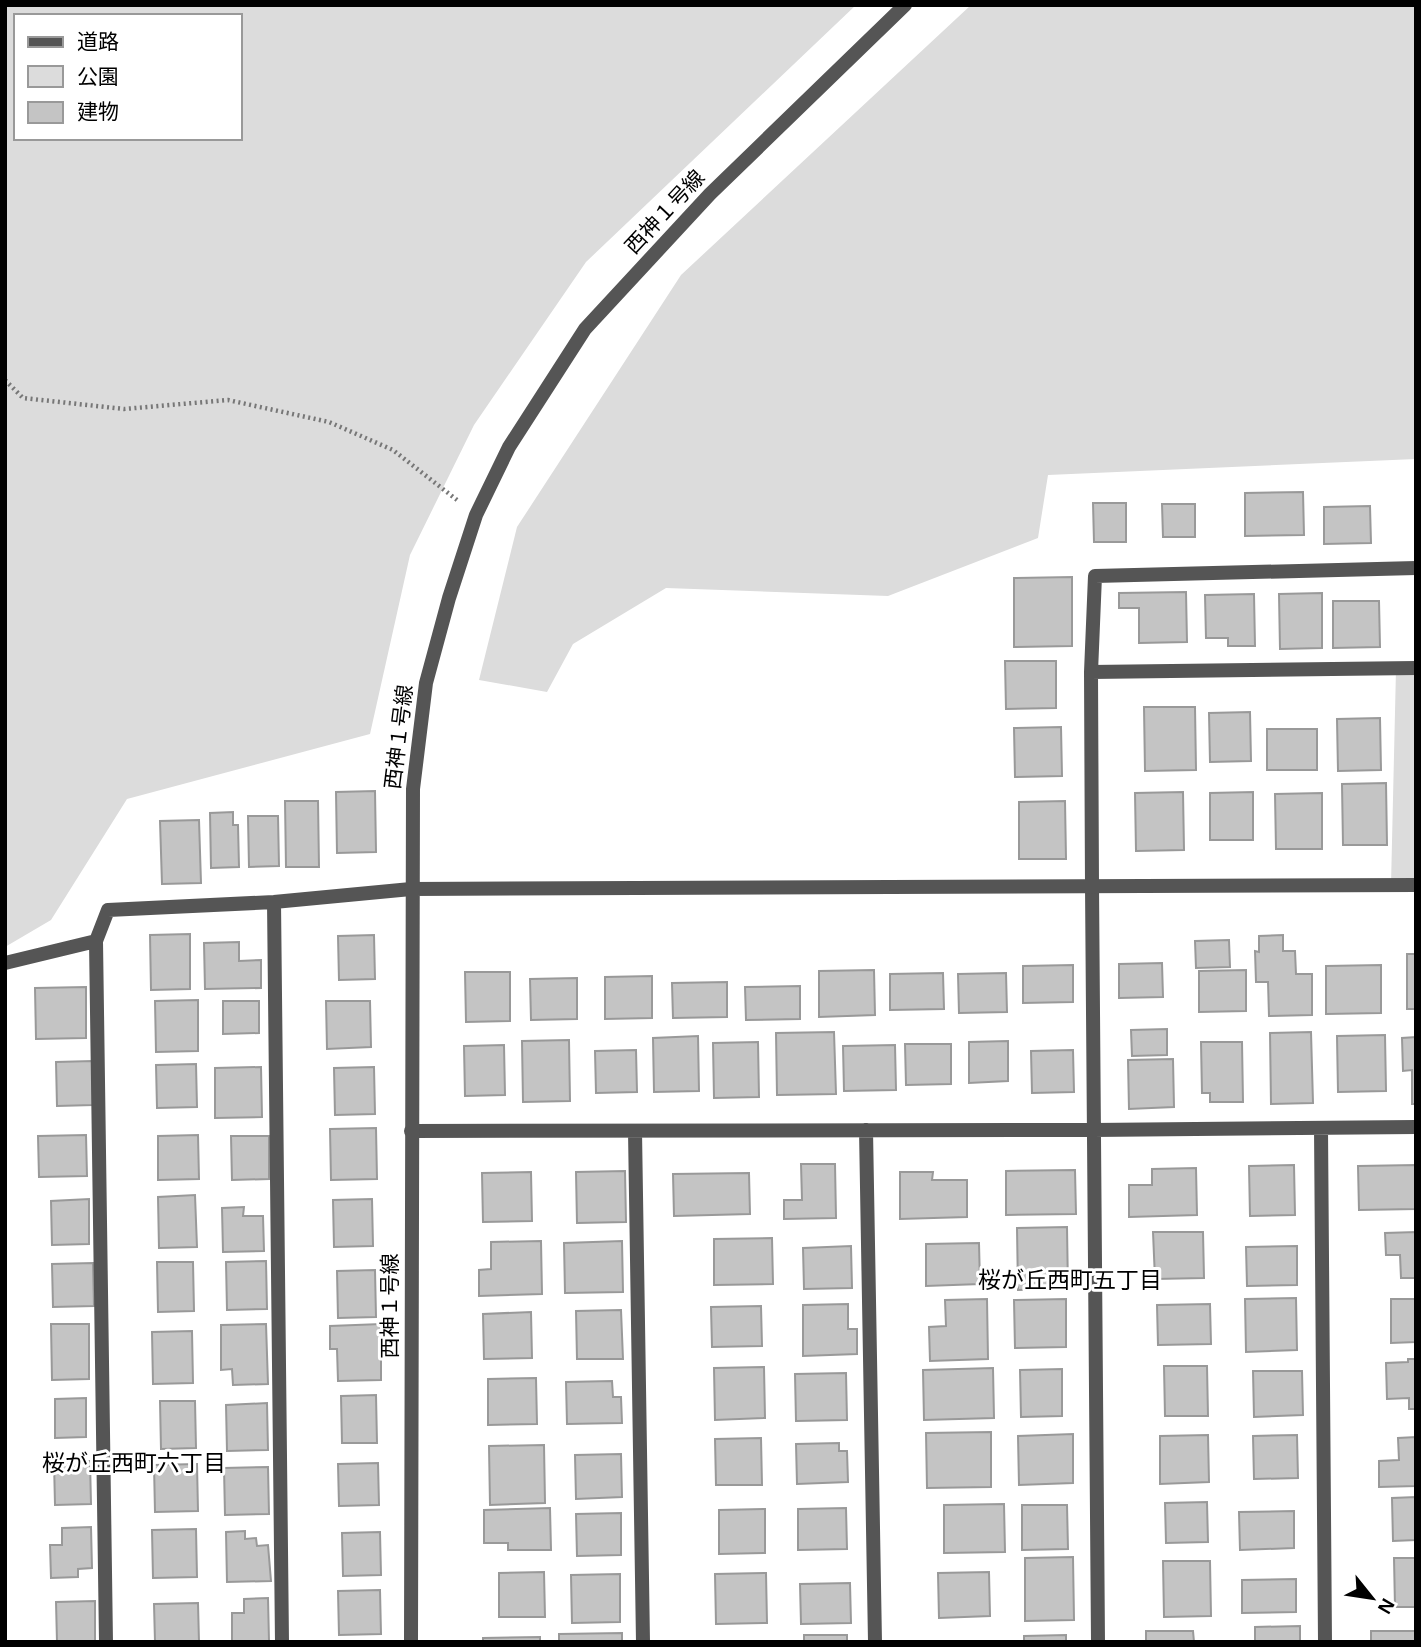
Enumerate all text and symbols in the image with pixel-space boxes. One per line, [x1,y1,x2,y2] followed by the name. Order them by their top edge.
[14,14,242,140] legend
[77,30,119,53] text: 道路
[77,65,119,88] text: 公園
[77,100,119,123] text: 建物
[620,165,709,258] street label: 西神１号線
[381,683,416,790] street label: 西神１号線
[378,1254,401,1359] street label: 西神１号線
[978,1267,1162,1293] district label: 桜が丘西町五丁目
[42,1450,226,1476] district label: 桜が丘西町六丁目
[1337,1563,1407,1633] north arrow
[1374,1595,1399,1617] text: N

